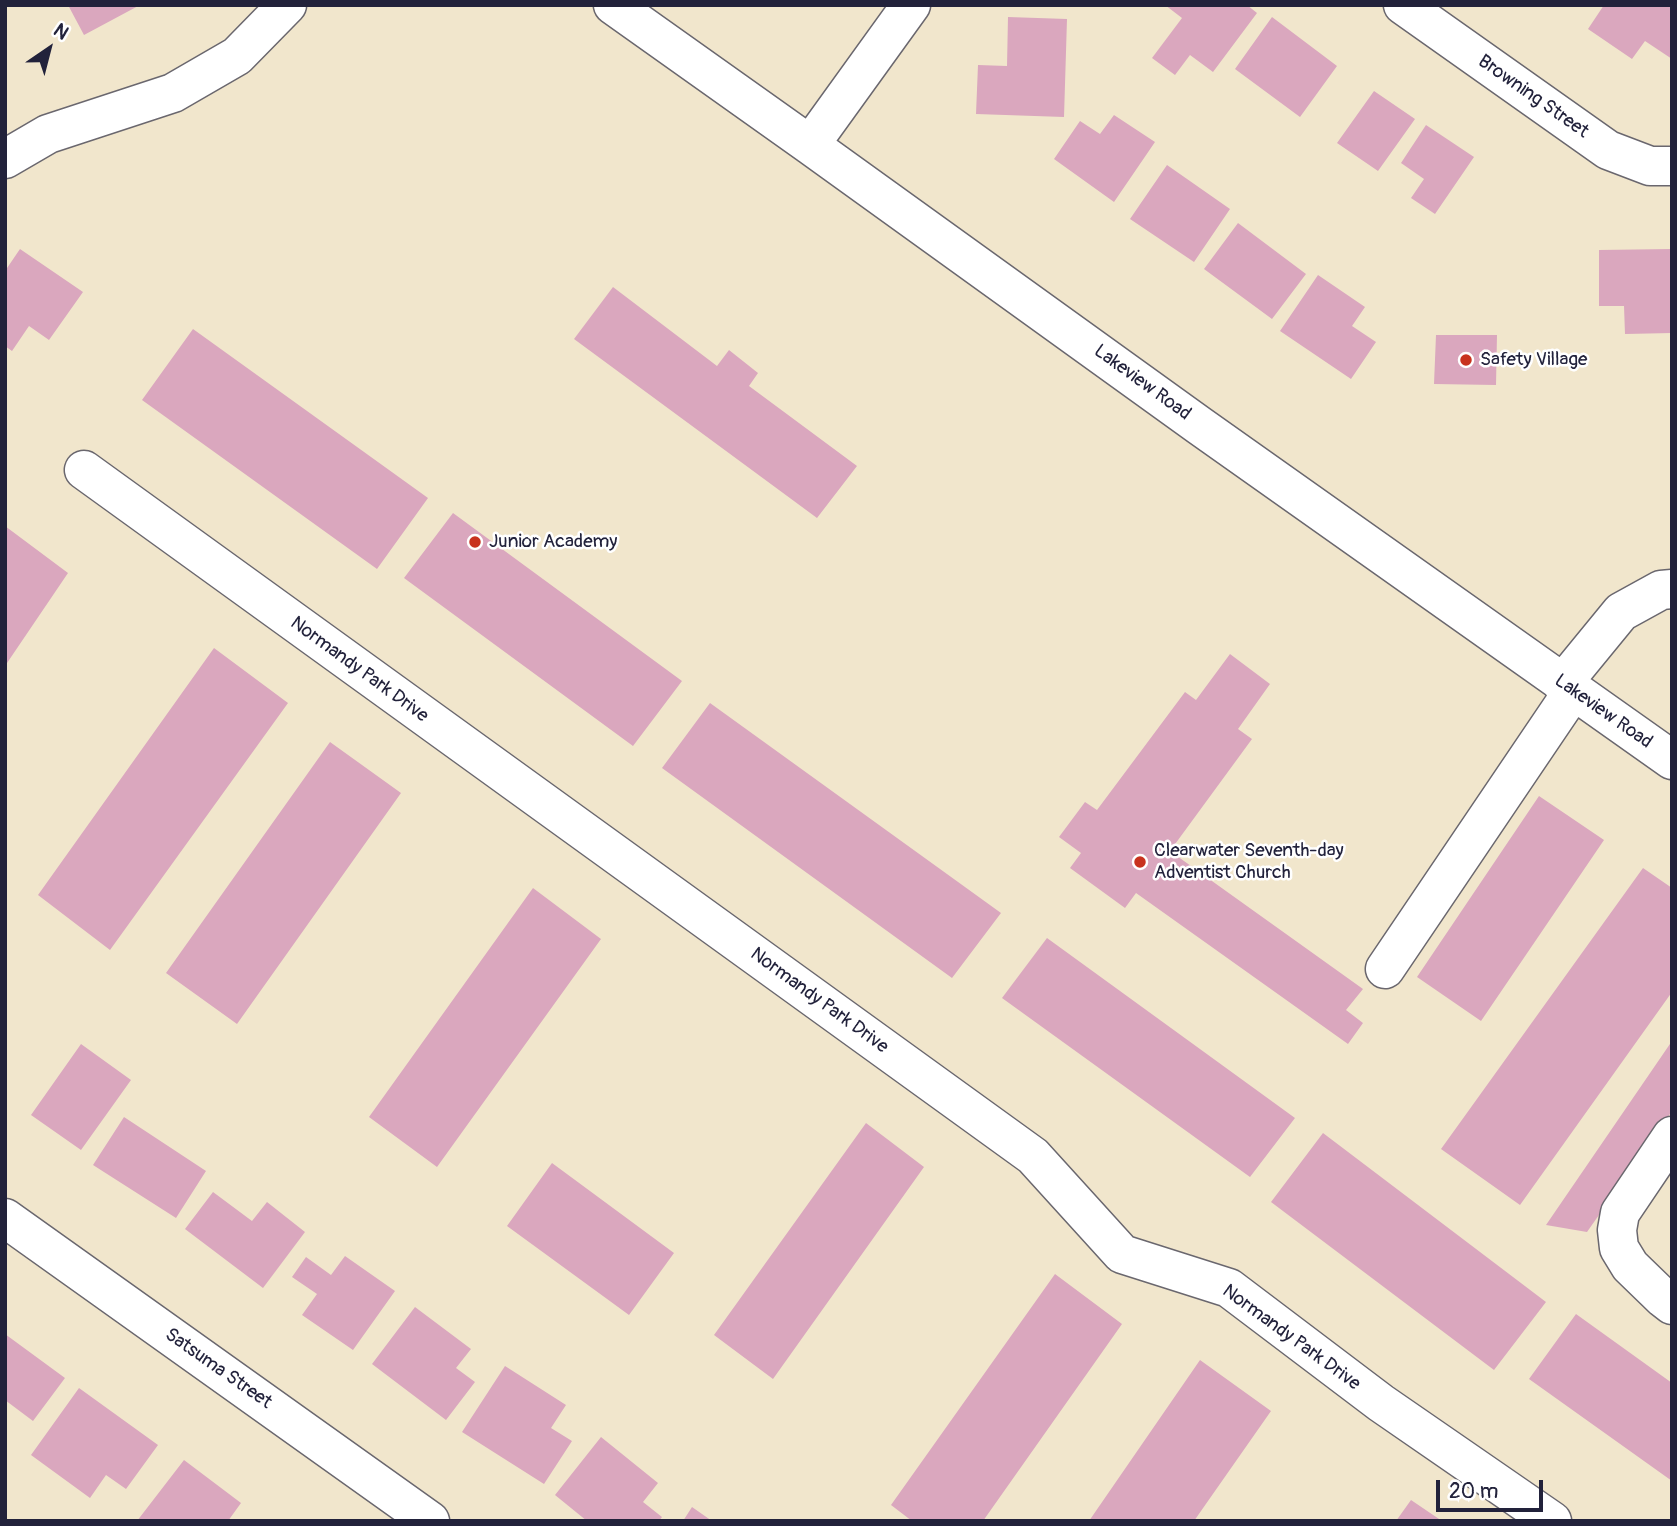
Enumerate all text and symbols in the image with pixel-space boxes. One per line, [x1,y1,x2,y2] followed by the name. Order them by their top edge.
[14,14,84,84] north arrow
[49,18,73,45] text: N
[1473,50,1593,144] street label: Browning Street
[1089,340,1195,426] street label: Lakeview Road
[1480,349,1587,371] place label: Safety Village
[1458,352,1474,368] marker: Safety Village
[489,531,617,553] place label: Junior Academy
[467,534,483,550] marker: Junior Academy
[285,612,433,728] street label: Normandy Park Drive
[1550,670,1656,754] street label: Lakeview Road
[1154,840,1344,884] place label: Clearwater Seventh-day Adventist Church
[1132,854,1148,870] marker: Clearwater Seventh-day Adventist Church
[745,943,893,1059] street label: Normandy Park Drive
[1217,1280,1365,1396] street label: Normandy Park Drive
[160,1324,276,1414] street label: Satsuma Street
[1439,1466,1546,1510] scale bar
[1449,1478,1498,1505] text: 20 m

